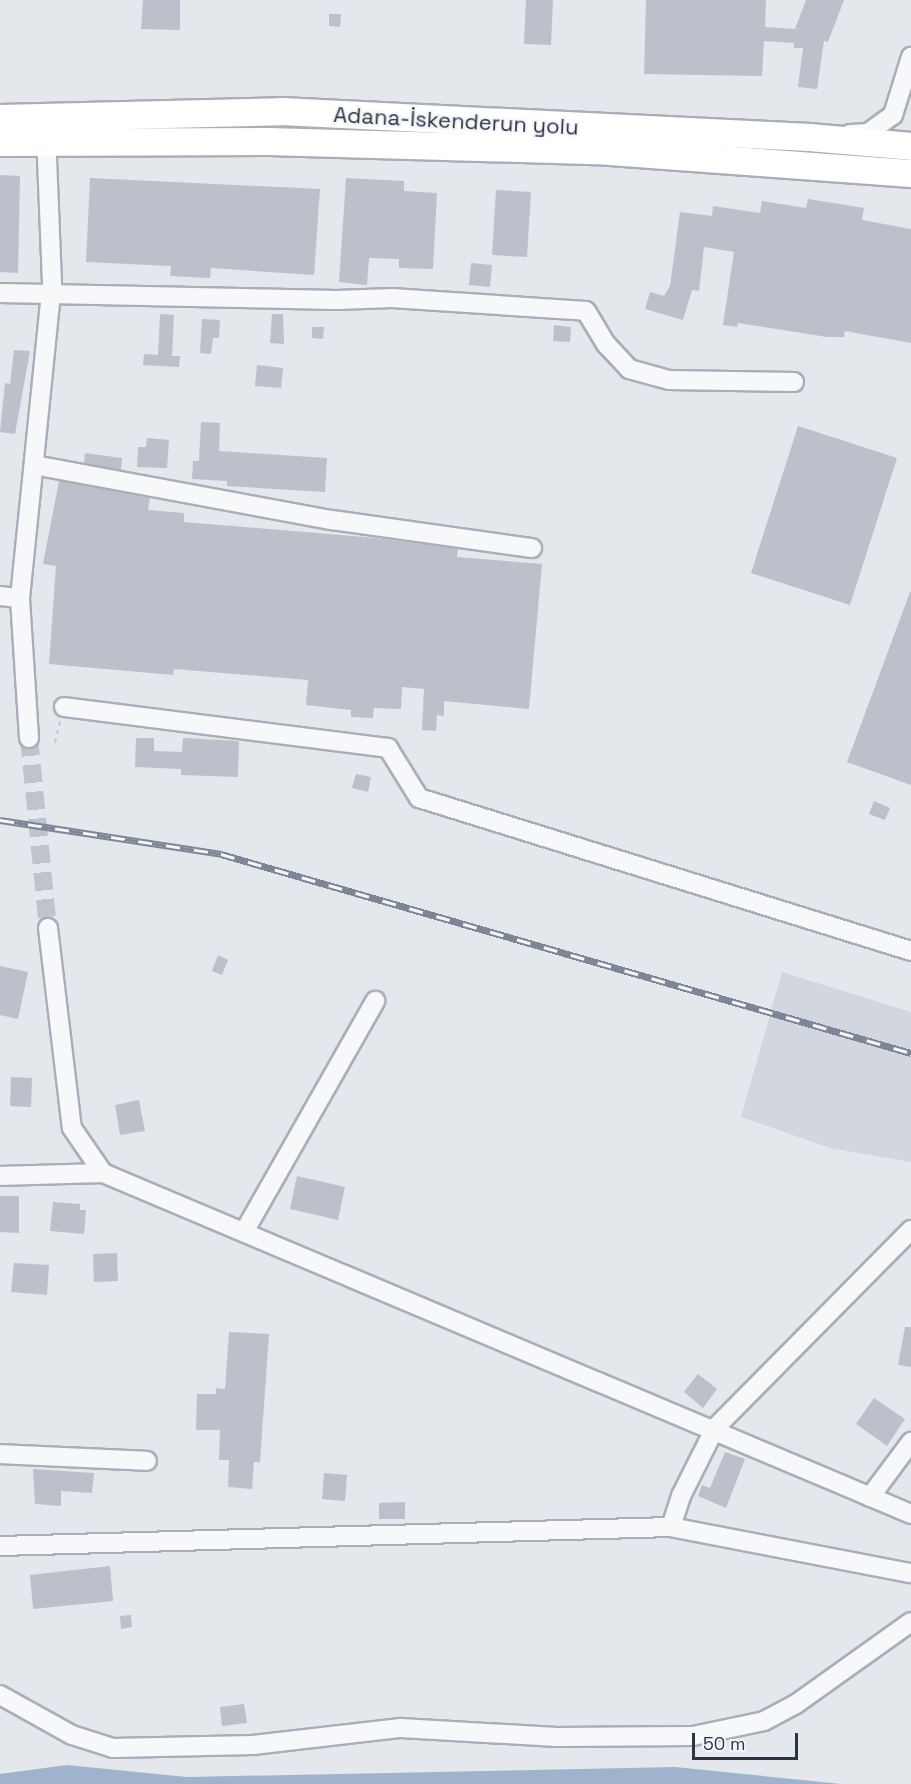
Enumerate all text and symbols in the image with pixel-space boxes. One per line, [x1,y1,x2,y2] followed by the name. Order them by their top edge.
[333,101,579,141] street label: Adana-İskenderun yolu
[695,1721,802,1759] scale bar
[703,1732,745,1755] text: 50 m

